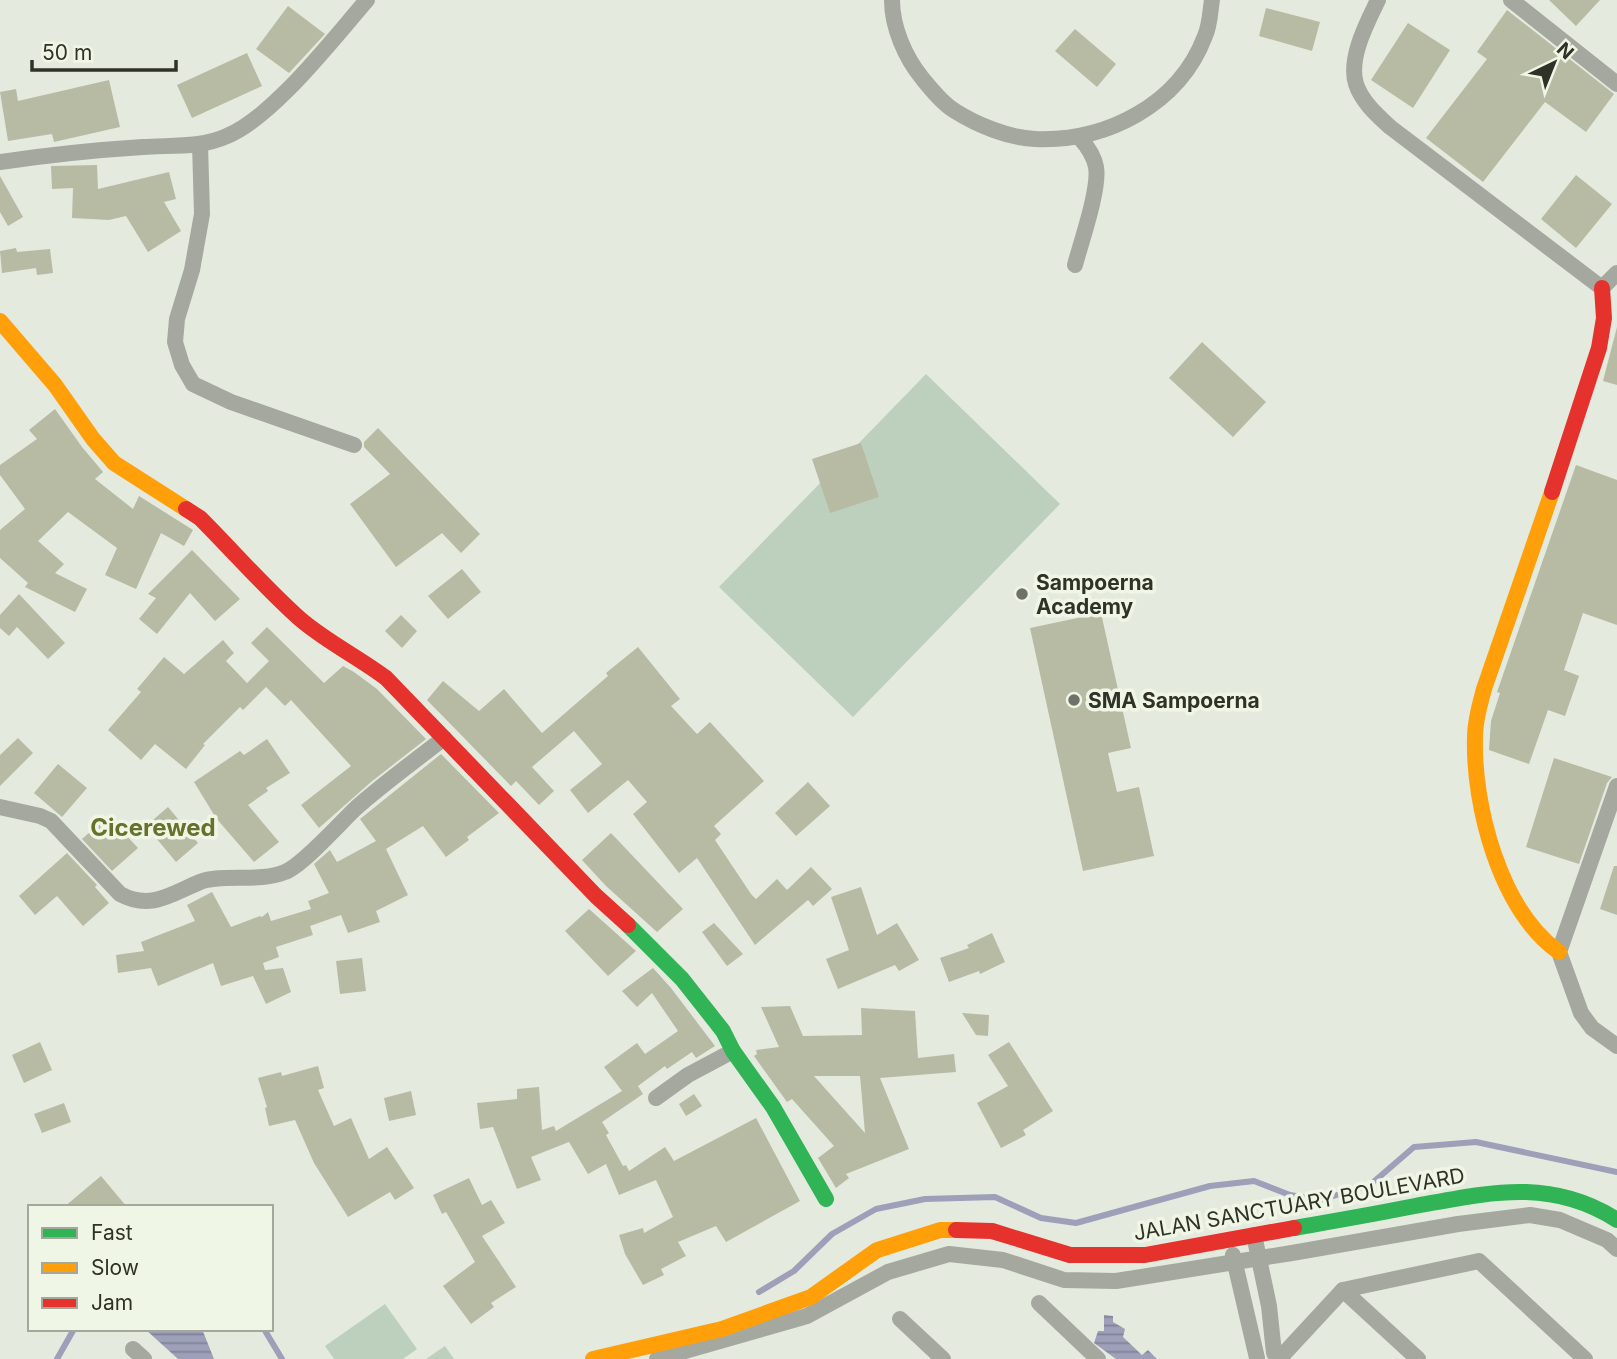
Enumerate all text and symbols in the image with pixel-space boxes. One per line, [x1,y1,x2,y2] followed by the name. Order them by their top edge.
[32,28,175,72] scale bar
[1519,28,1589,98] north arrow
[1552,38,1578,64] text: N
[42,40,92,65] text: 50 m
[1036,570,1154,619] place label: Sampoerna Academy
[1014,586,1030,602] marker: Sampoerna Academy
[1088,688,1260,713] place label: SMA Sampoerna
[1066,692,1082,708] marker: SMA Sampoerna
[90,813,216,842] district label: Cicerewed
[1131,1163,1467,1245] street label: JALAN SANCTUARY BOULEVARD
[28,1205,273,1331] legend
[91,1220,133,1245] text: Fast
[91,1255,139,1280] text: Slow
[91,1290,133,1315] text: Jam

